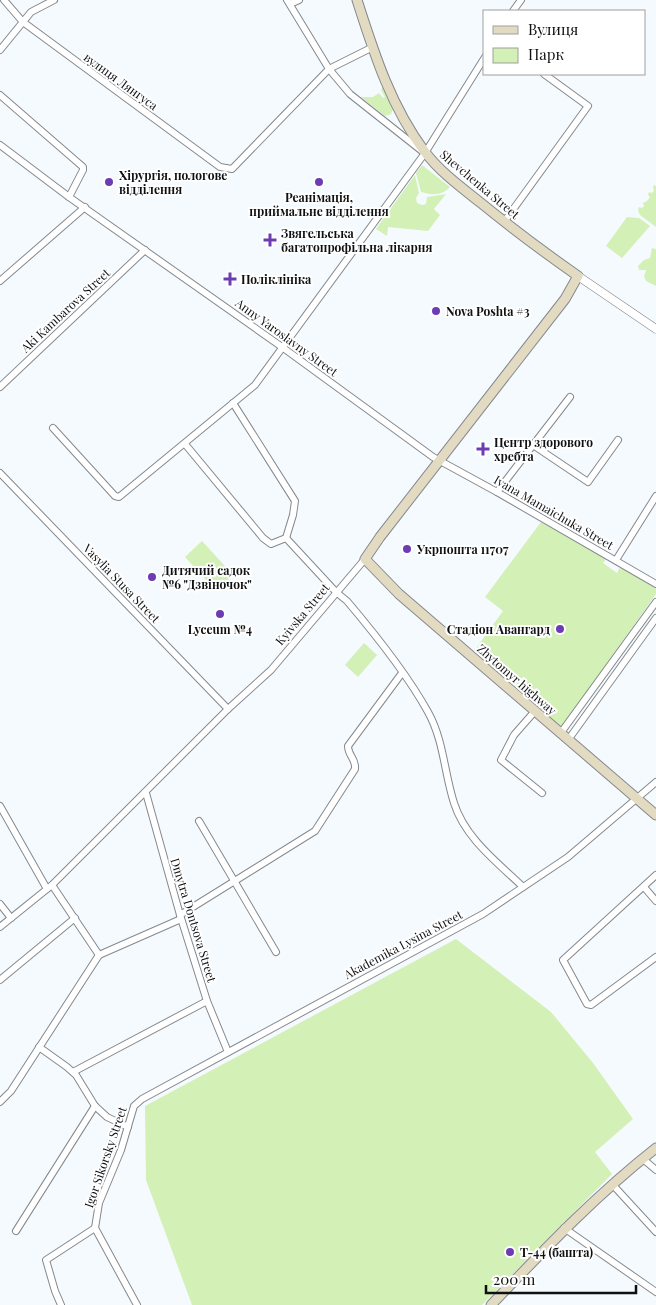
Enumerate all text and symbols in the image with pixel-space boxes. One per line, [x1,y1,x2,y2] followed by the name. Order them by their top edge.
[483,10,646,75] legend
[528,19,578,39] text: Вулиця
[528,44,564,64] text: Парк
[81,49,161,113] street label: вулиця Лянгуса
[437,146,524,222] street label: Shevchenka Street
[119,167,227,197] place label: Хірургія, пологове відділення
[103,176,115,188] marker: Хірургія, пологове відділення
[313,176,325,188] marker: Реанімація, приймальне відділення
[249,189,389,219] place label: Реанімація, приймальне відділення
[281,225,432,255] place label: Звягельська багатопрофільна лікарня
[263,233,277,247] marker: Звягельська багатопрофільна лікарня
[16,264,114,356] street label: Aki Kambarova Street
[241,271,312,287] place label: Поліклініка
[223,272,237,286] marker: Поліклініка
[232,294,342,380] street label: Anny Yaroslavny Street
[446,303,530,319] place label: Nova Poshta #3
[430,305,442,317] marker: Nova Poshta #3
[494,434,593,464] place label: Центр здорового хребта
[476,442,490,456] marker: Центр здорового хребта
[491,471,617,553] street label: Ivana Mamaichuka Street
[79,539,164,626] street label: Vasylia Stusa Street
[416,541,509,557] place label: Укрпошта 11707
[401,543,413,555] marker: Укрпошта 11707
[162,562,252,592] place label: Дитячий садок №6 "Дзвіночок"
[146,571,158,583] marker: Дитячий садок №6 "Дзвіночок"
[271,579,333,648] street label: Kyivska Street
[214,608,226,620] marker: Lyceum №4
[188,621,252,637] place label: Lyceum №4
[447,621,550,637] place label: Стадіон Авангард
[554,623,566,635] marker: Стадіон Авангард
[474,640,560,718] street label: Zhytomyr highway
[167,856,221,985] street label: Dmytra Dontsova Street
[340,906,466,982] street label: Akademika Lysina Street
[80,1104,130,1210] street label: Igor Sikorsky Street
[520,1244,593,1260] place label: Т-44 (башта)
[504,1246,516,1258] marker: Т-44 (башта)
[486,1262,636,1294] scale bar
[493,1269,536,1289] text: 200 m

